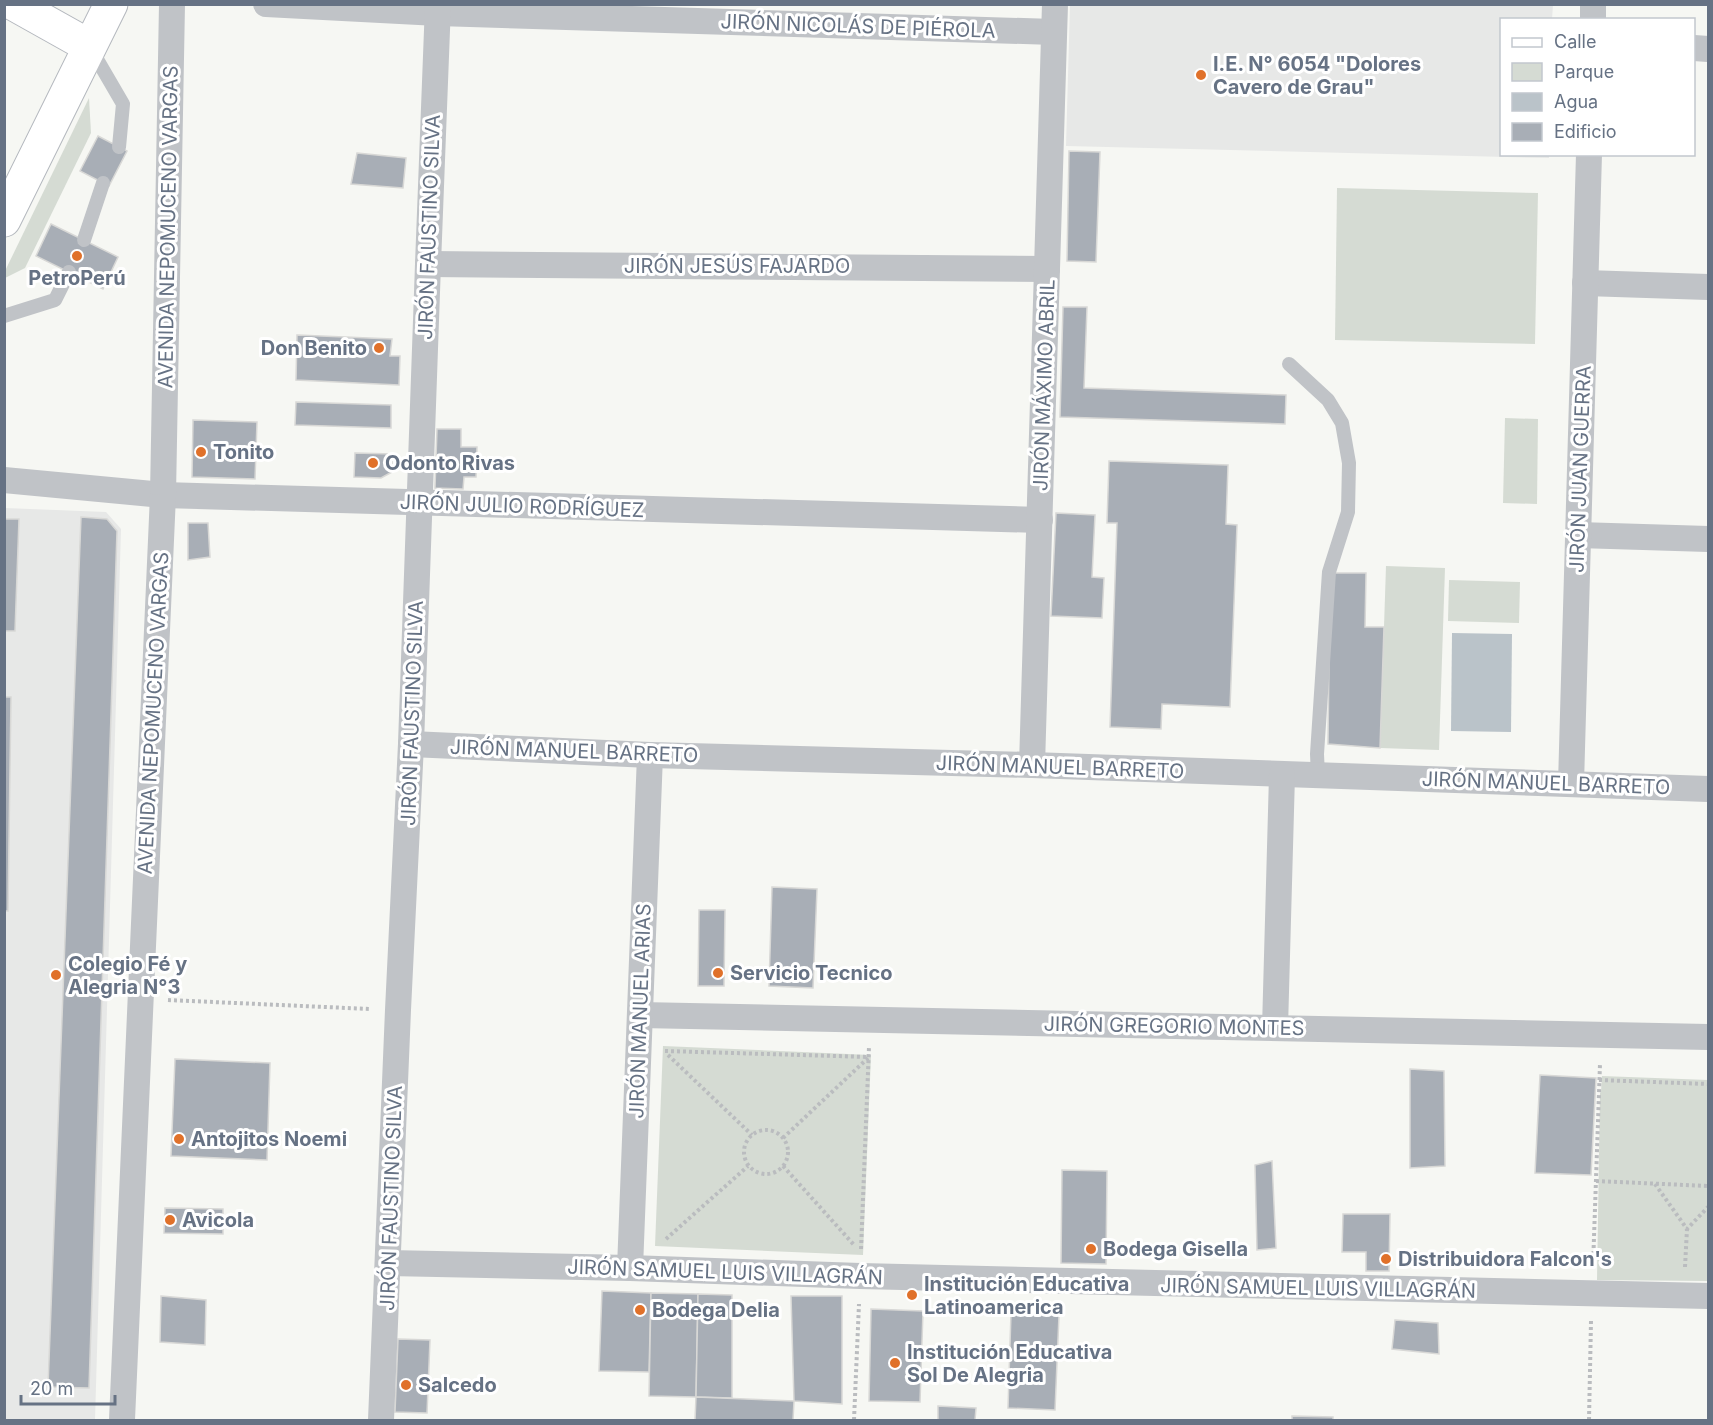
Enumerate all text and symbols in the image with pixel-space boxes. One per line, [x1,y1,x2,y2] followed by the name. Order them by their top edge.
[720,8,996,43] street label: JIRÓN NICOLÁS DE PIÉROLA
[1500,18,1695,156] legend
[1554,31,1596,52] text: Calle
[1213,52,1421,99] place label: I.E. N° 6054 "Dolores Cavero de Grau"
[1554,61,1614,82] text: Parque
[153,65,183,389] street label: AVENIDA NEPOMUCENO VARGAS
[1194,68,1208,82] marker: I.E. N° 6054 "Dolores Cavero de Grau"
[1554,91,1598,112] text: Agua
[412,114,445,340] street label: JIRÓN FAUSTINO SILVA
[1554,121,1617,142] text: Edificio
[70,249,84,263] marker: PetroPerú
[624,253,850,278] street label: JIRÓN JESÚS FAJARDO
[28,266,126,290] place label: PetroPerú
[1027,279,1060,491] street label: JIRÓN MÁXIMO ABRIL
[261,336,367,360] place label: Don Benito
[372,341,386,355] marker: Don Benito
[1563,365,1596,573] street label: JIRÓN JUAN GUERRA
[213,440,274,464] place label: Tonito
[194,445,208,459] marker: Tonito
[385,451,515,475] place label: Odonto Rivas
[366,456,380,470] marker: Odonto Rivas
[399,489,645,522] street label: JIRÓN JULIO RODRÍGUEZ
[133,551,173,875] street label: AVENIDA NEPOMUCENO VARGAS
[395,600,428,826] street label: JIRÓN FAUSTINO SILVA
[449,734,699,767] street label: JIRÓN MANUEL BARRETO
[935,750,1185,783] street label: JIRÓN MANUEL BARRETO
[1421,766,1671,799] street label: JIRÓN MANUEL BARRETO
[623,903,656,1119] street label: JIRÓN MANUEL ARIAS
[68,952,187,999] place label: Colegio Fé y Alegria N°3
[730,961,892,985] place label: Servicio Tecnico
[711,966,725,980] marker: Servicio Tecnico
[49,968,63,982] marker: Colegio Fé y Alegria N°3
[1043,1011,1305,1040] street label: JIRÓN GREGORIO MONTES
[374,1085,407,1311] street label: JIRÓN FAUSTINO SILVA
[191,1127,347,1151] place label: Antojitos Noemi
[172,1132,186,1146] marker: Antojitos Noemi
[182,1208,254,1232] place label: Avicola
[163,1213,177,1227] marker: Avicola
[1103,1237,1248,1261] place label: Bodega Gisella
[1084,1242,1098,1256] marker: Bodega Gisella
[1398,1247,1612,1271] place label: Distribuidora Falcon's
[1379,1252,1393,1266] marker: Distribuidora Falcon's
[567,1253,883,1290] street label: JIRÓN SAMUEL LUIS VILLAGRÁN
[924,1272,1129,1319] place label: Institución Educativa Latinoamerica
[1160,1272,1476,1303] street label: JIRÓN SAMUEL LUIS VILLAGRÁN
[905,1288,919,1302] marker: Institución Educativa Latinoamerica
[652,1298,780,1322] place label: Bodega Delia
[633,1303,647,1317] marker: Bodega Delia
[907,1340,1112,1387] place label: Institución Educativa Sol De Alegria
[888,1356,902,1370] marker: Institución Educativa Sol De Alegria
[21,1368,116,1406] scale bar
[418,1373,497,1397] place label: Salcedo
[30,1378,73,1399] text: 20 m
[399,1378,413,1392] marker: Salcedo

